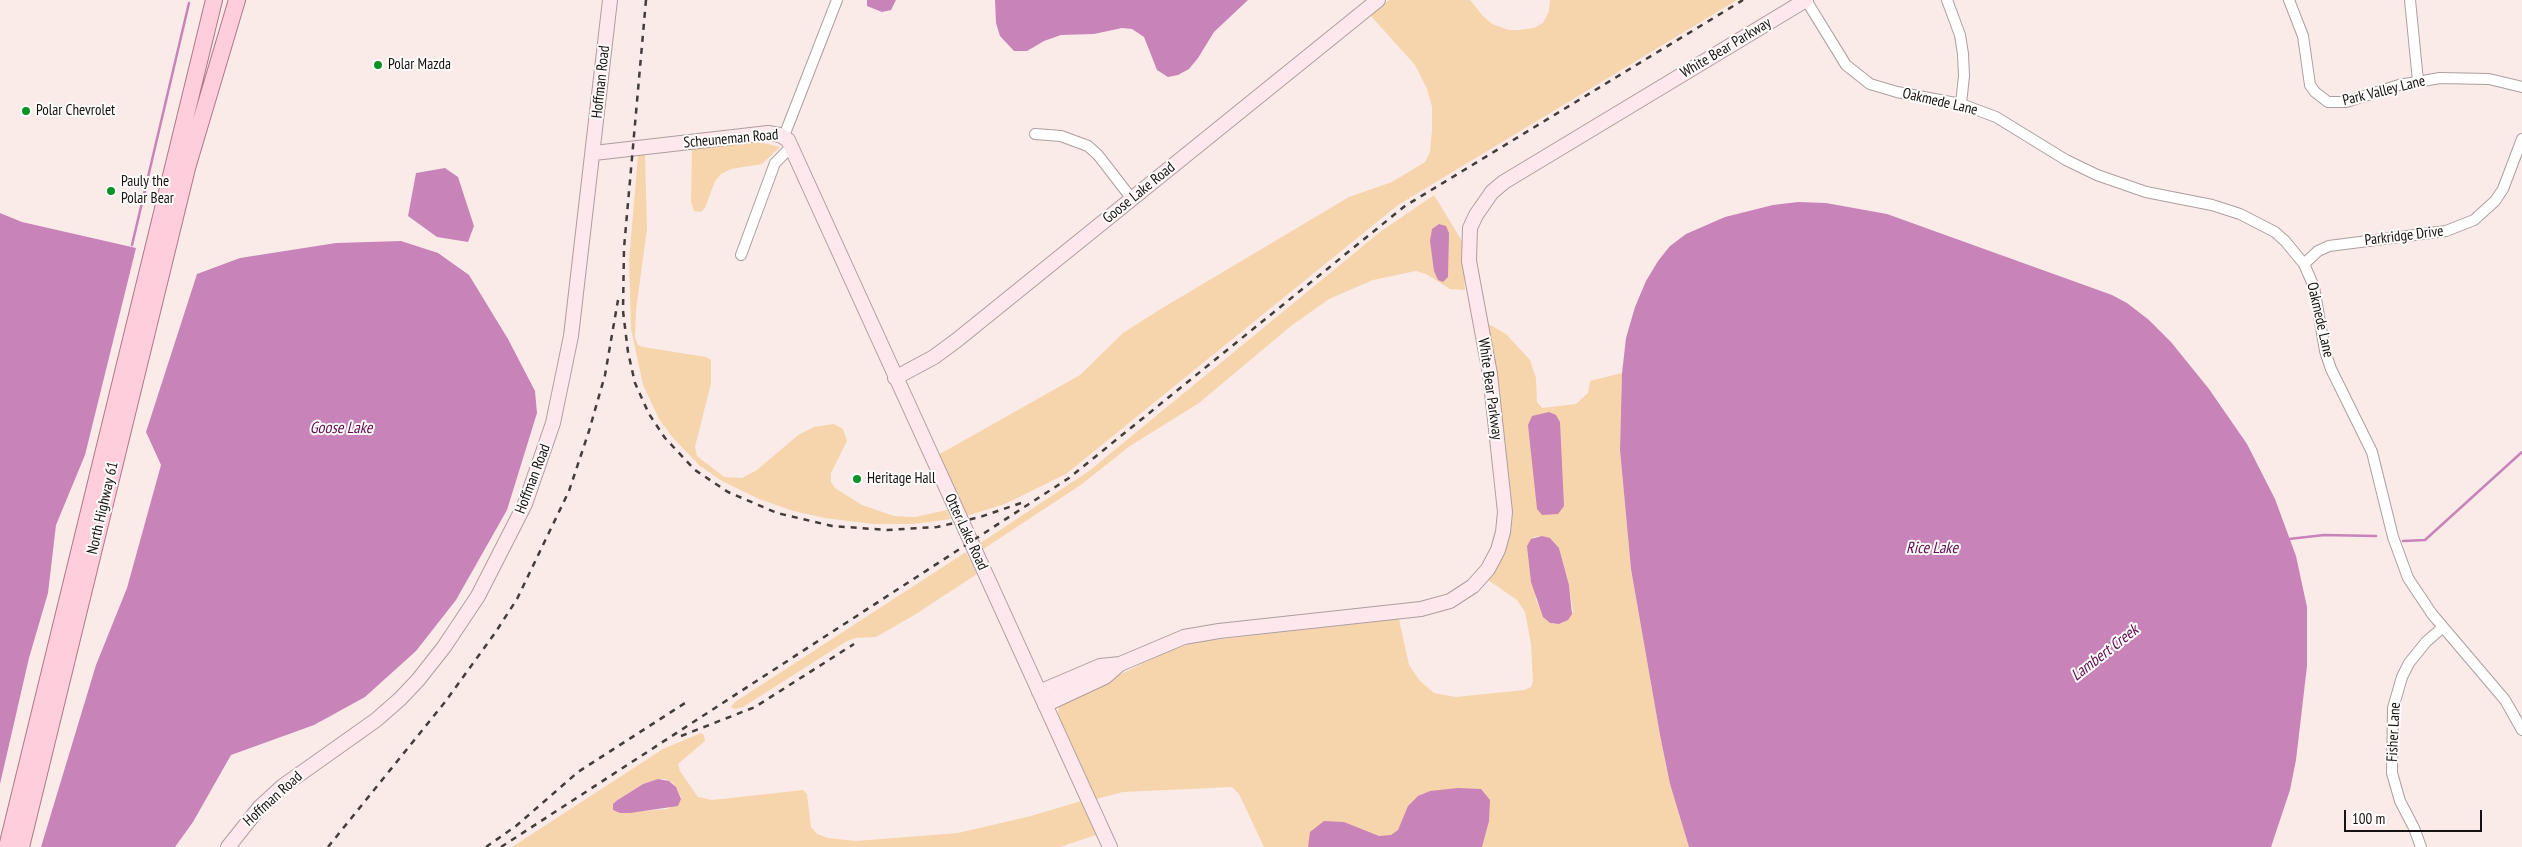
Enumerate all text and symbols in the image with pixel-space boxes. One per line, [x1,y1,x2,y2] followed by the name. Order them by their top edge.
[1677,14,1775,82] street label: White Bear Parkway
[588,45,614,119] street label: Hoffman Road
[388,56,451,74] place label: Polar Mazda
[372,59,384,71] marker: Polar Mazda
[2341,72,2427,110] street label: Park Valley Lane
[1901,85,1979,119] street label: Oakmede Lane
[36,102,115,120] place label: Polar Chevrolet
[20,105,32,117] marker: Polar Chevrolet
[683,126,779,152] street label: Scheuneman Road
[1099,158,1179,228] street label: Goose Lake Road
[121,173,174,208] place label: Pauly the Polar Bear
[105,185,117,197] marker: Pauly the Polar Bear
[2364,222,2444,250] street label: Parkridge Drive
[2303,281,2337,359] street label: Oakmede Lane
[1474,337,1506,441] street label: White Bear Parkway
[310,418,372,438] water label: Goose Lake
[511,442,555,516] street label: Hoffman Road
[84,460,122,556] street label: North Highway 61
[867,470,936,488] place label: Heritage Hall
[851,473,863,485] marker: Heritage Hall
[940,491,992,573] street label: Otter Lake Road
[1906,538,1958,558] water label: Rice Lake
[2068,621,2142,685] water label: Lambert Creek
[2383,702,2405,762] street label: Fisher Lane
[240,768,306,830] street label: Hoffman Road
[2347,800,2484,832] scale bar
[2352,809,2385,828] text: 100 m

